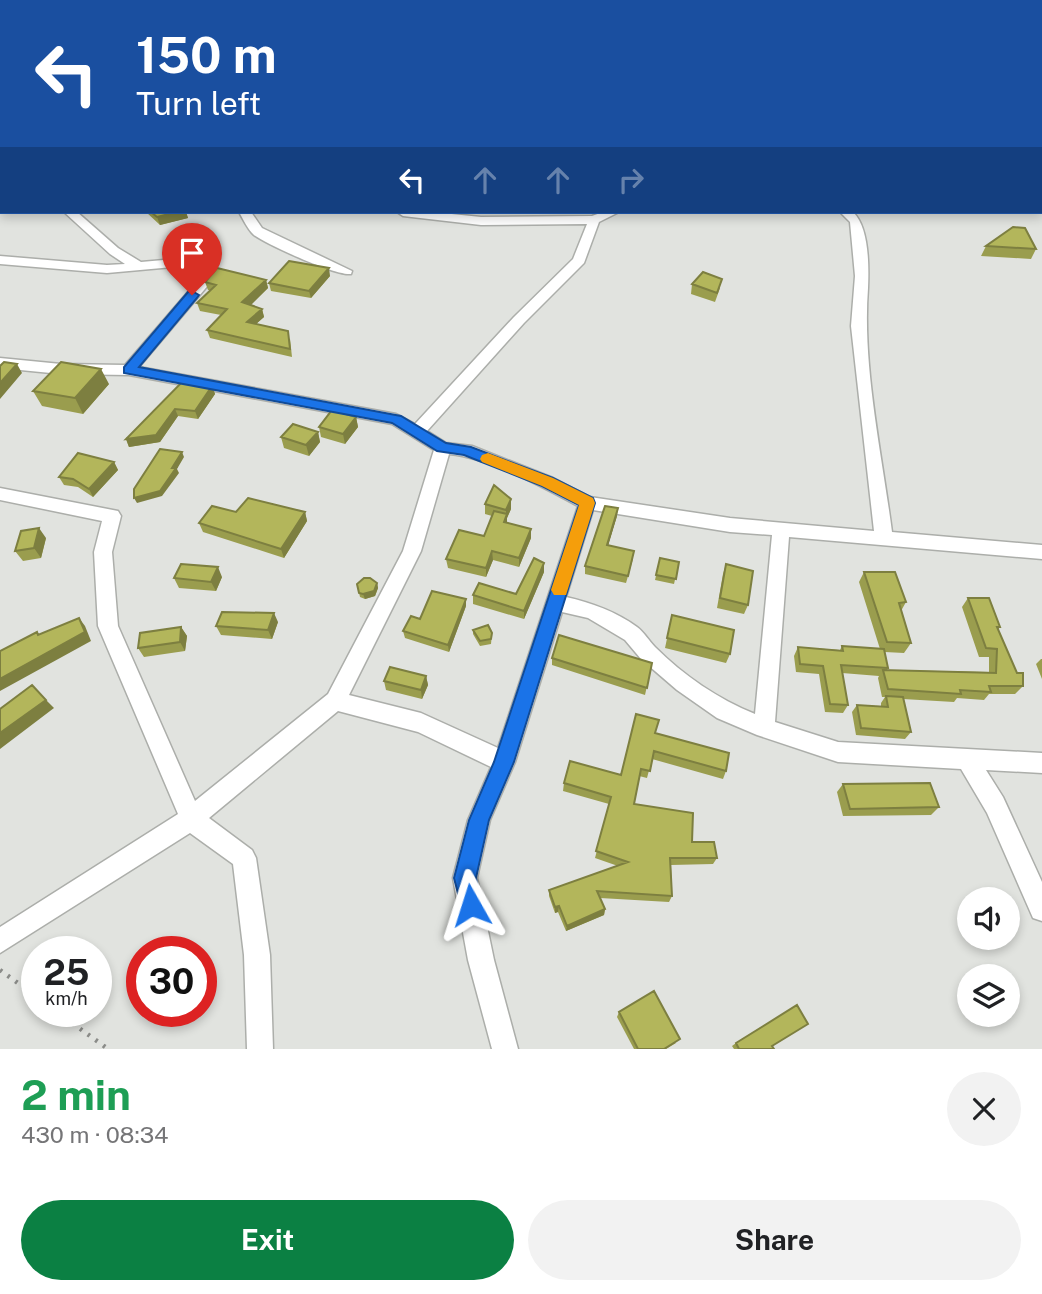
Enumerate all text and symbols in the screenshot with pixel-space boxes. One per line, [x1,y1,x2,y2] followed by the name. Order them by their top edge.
[136,26,277,84] text: 150 m
[21,28,112,119] icon: left
[136,85,261,122] text: Turn left
[393,161,431,199] icon: left
[466,161,504,199] icon: ahead
[539,161,577,199] icon: ahead
[612,161,650,199] icon: right
[162,223,222,295] pin
[173,234,211,272] icon: arrive
[434,868,508,942] position arrow
[957,887,1020,1027] map controls
[957,887,1020,950] button: sound
[126,936,217,1027] speed limit sign: 30
[44,952,89,993] text: 25
[957,964,1020,1027] button: layers
[45,988,88,1009] text: km/h
[21,1070,131,1119] text: 2 min
[947,1072,1021,1146] button: close
[21,1121,169,1148] text: 430 m · 08:34
[21,1200,514,1280] button: Exit
[528,1200,1021,1280] button: Share

